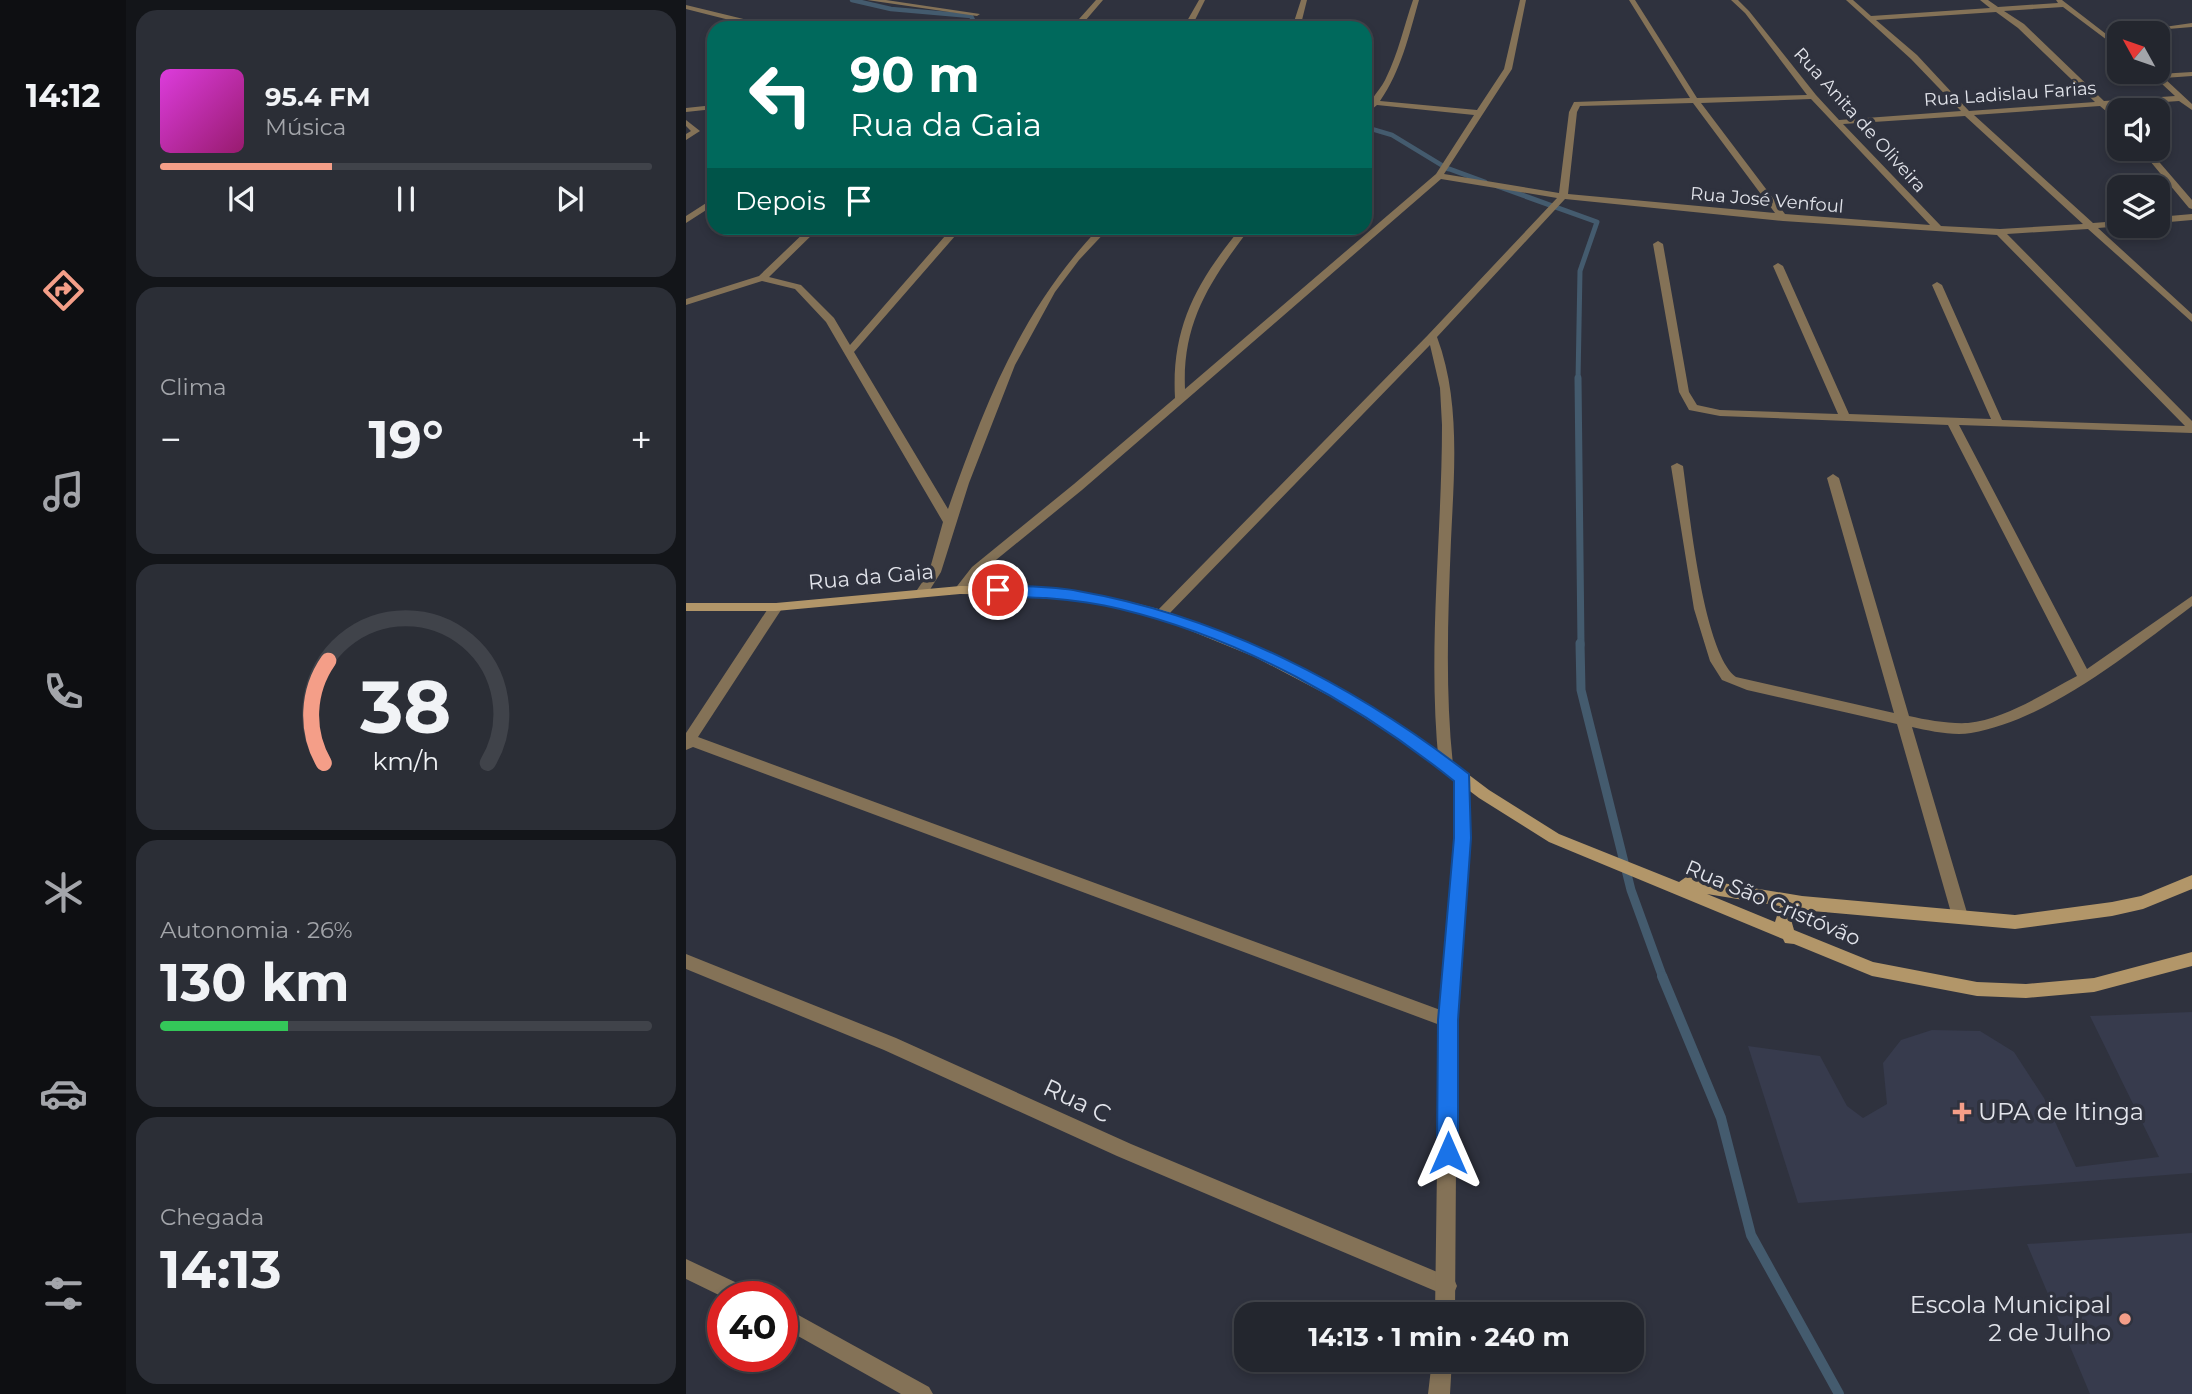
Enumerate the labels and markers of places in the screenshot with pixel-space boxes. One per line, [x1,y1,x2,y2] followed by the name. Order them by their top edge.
[968,560,1028,620] pin
[1978,1097,2144,1126] place label: UPA de Itinga
[1952,1102,1972,1122] marker: UPA de Itinga
[1910,1290,2111,1347] place label: Escola Municipal 2 de Julho
[2117,1311,2133,1327] marker: Escola Municipal 2 de Julho

